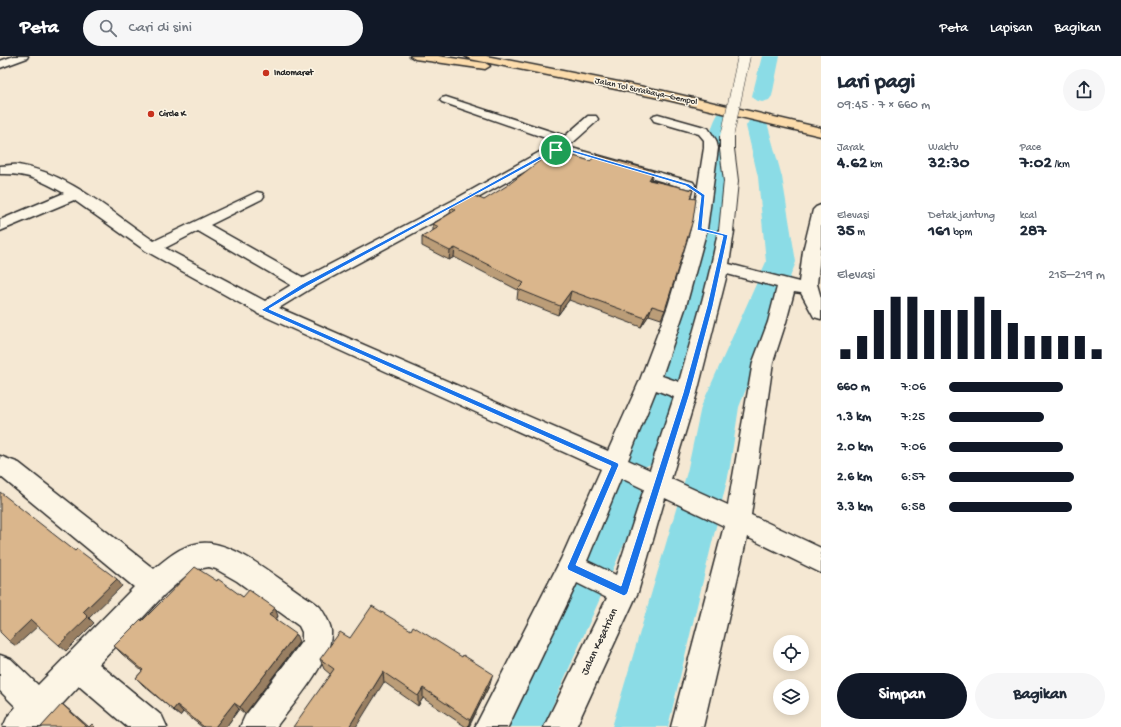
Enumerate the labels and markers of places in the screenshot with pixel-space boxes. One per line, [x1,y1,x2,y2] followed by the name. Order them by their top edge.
[261,68,271,78] marker: Indomaret
[274,68,315,79] place label: Indomaret
[146,109,156,119] marker: Circle K
[158,109,187,120] place label: Circle K
[539,133,573,167] pin

